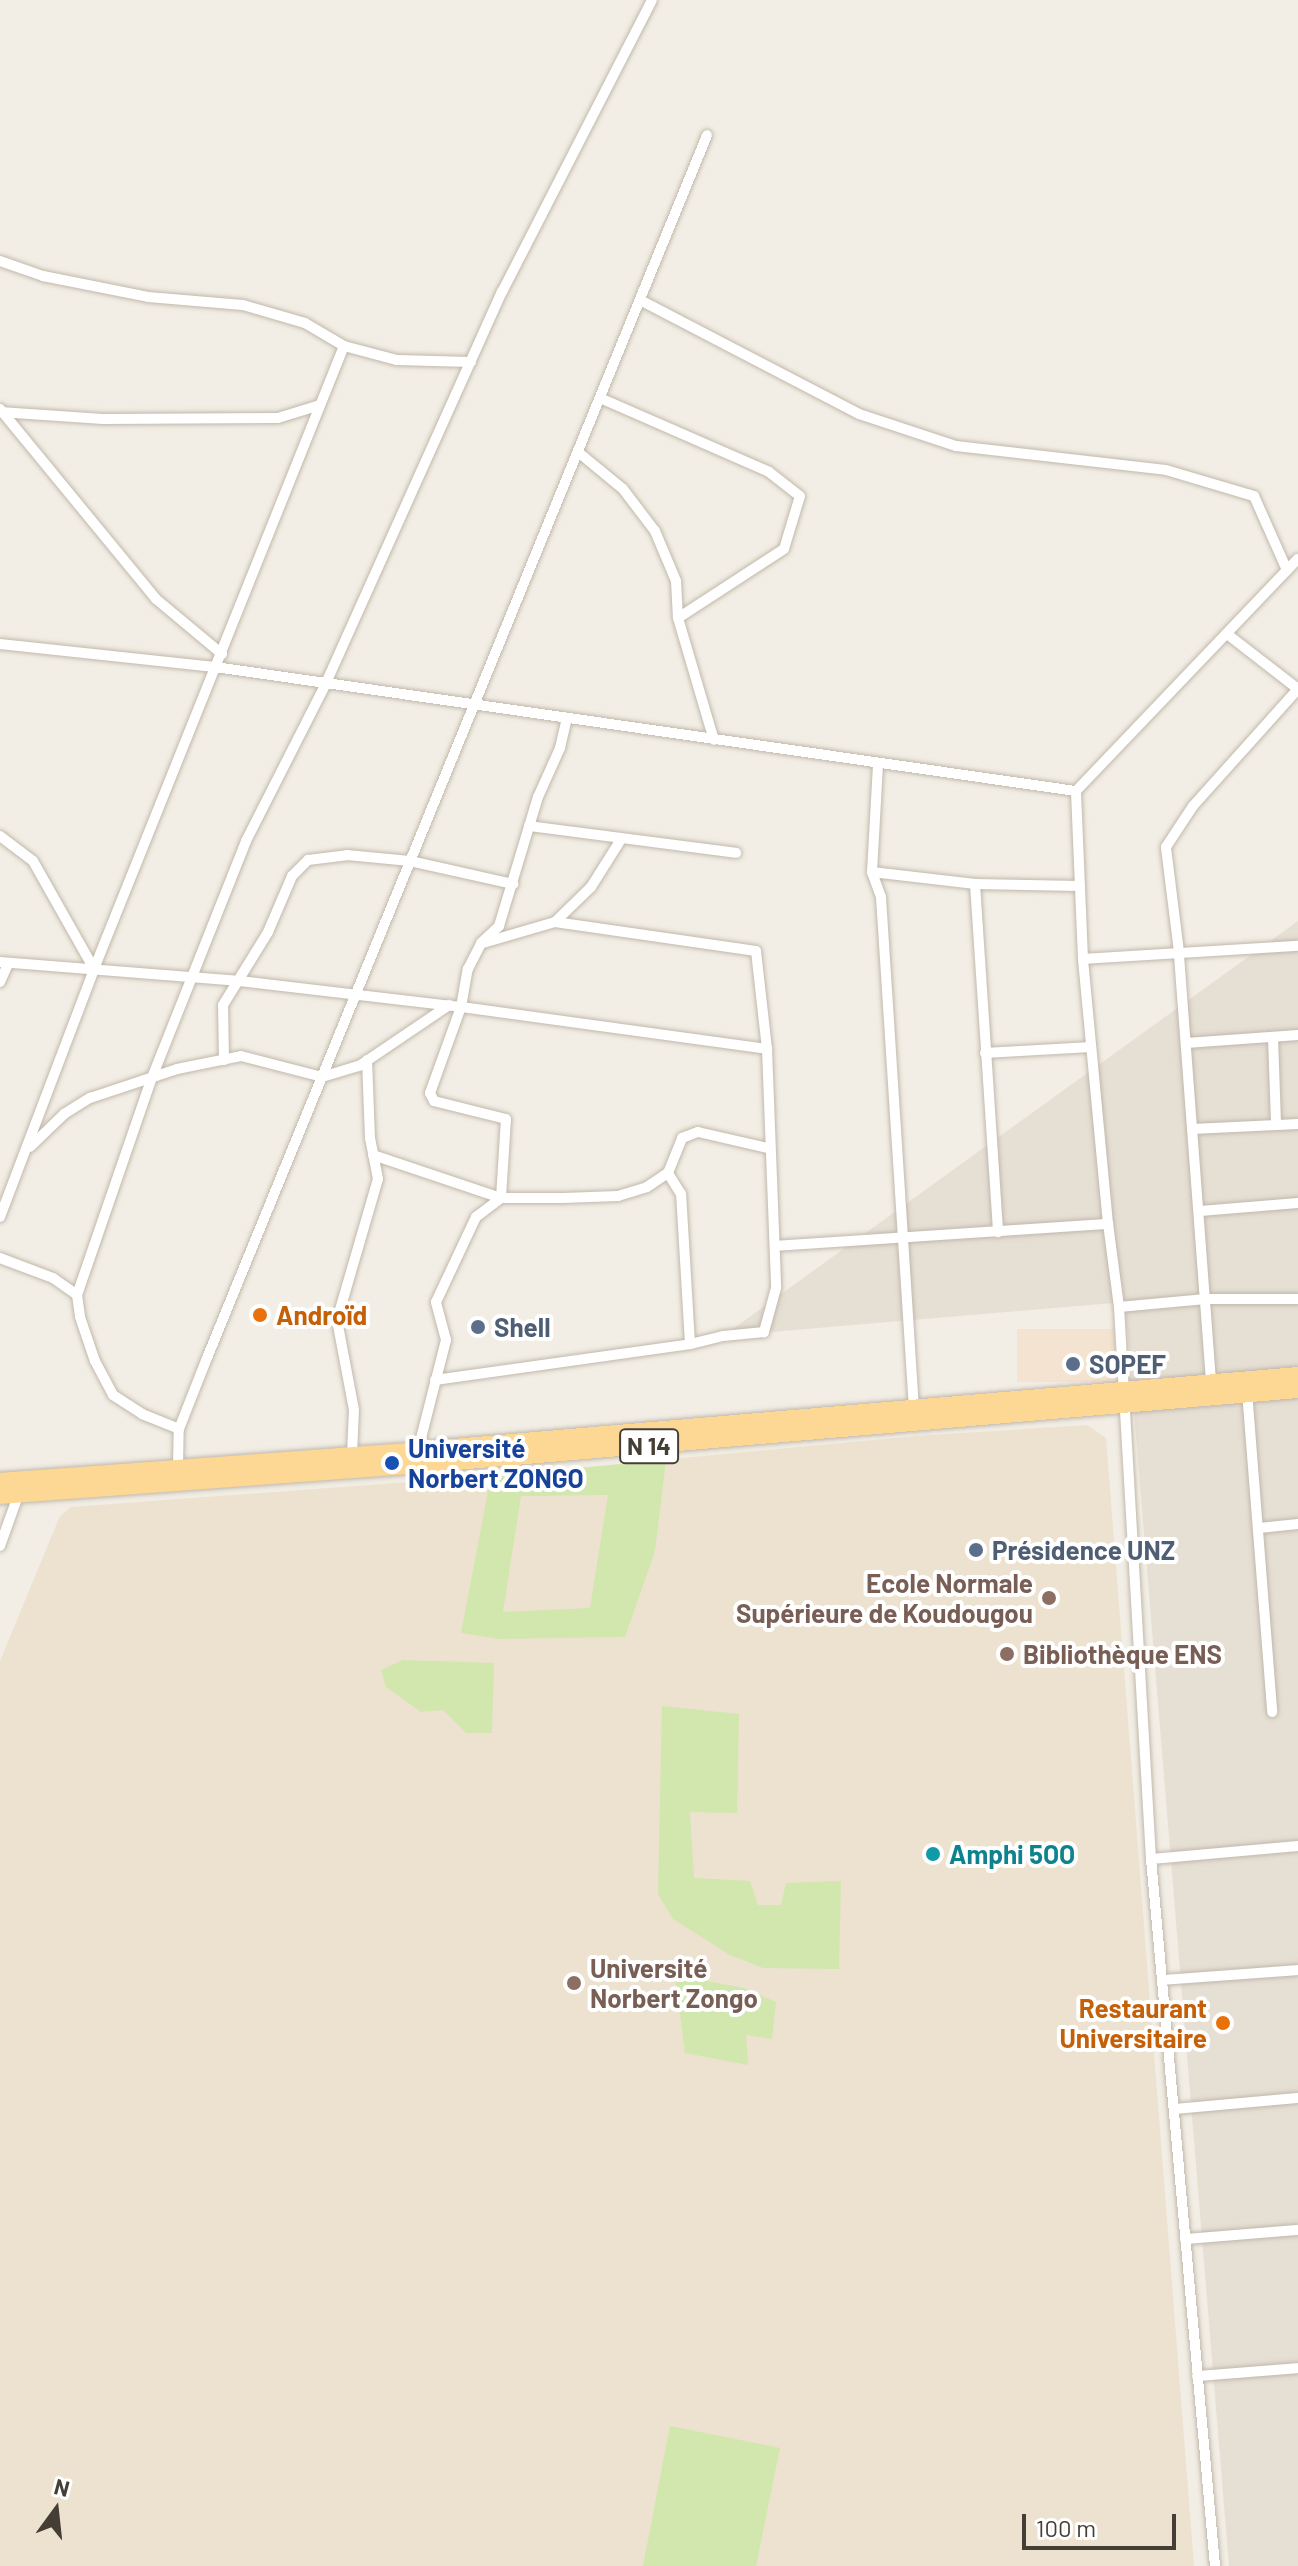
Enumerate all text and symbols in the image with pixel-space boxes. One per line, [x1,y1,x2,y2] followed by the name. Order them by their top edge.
[276,1299,367,1331] place label: Androïd
[251,1306,269,1324] marker: Androïd
[494,1311,550,1343] place label: Shell
[469,1318,487,1336] marker: Shell
[1089,1348,1166,1380] place label: SOPEF
[1064,1355,1082,1373] marker: SOPEF
[619,1426,679,1466] road number: N 14
[408,1432,584,1494] place label: Université Norbert ZONGO
[383,1454,401,1472] marker: Université Norbert ZONGO
[992,1534,1175,1566] place label: Présidence UNZ
[967,1541,985,1559] marker: Présidence UNZ
[736,1567,1033,1628] place label: Ecole Normale Supérieure de Koudougou
[1040,1589,1058,1607] marker: Ecole Normale Supérieure de Koudougou
[1023,1638,1222,1670] place label: Bibliothèque ENS
[998,1645,1016,1663] marker: Bibliothèque ENS
[949,1838,1075,1870] place label: Amphi 5OO
[924,1845,942,1863] marker: Amphi 5OO
[590,1952,758,2014] place label: Université Norbert Zongo
[565,1974,583,1992] marker: Université Norbert Zongo
[1059,1992,1207,2054] place label: Restaurant Universitaire
[1214,2014,1232,2032] marker: Restaurant Universitaire
[16,2470,96,2550] north arrow
[52,2472,73,2501] text: N
[1026,2498,1180,2548] scale bar
[1036,2513,1096,2542] text: 100 m

